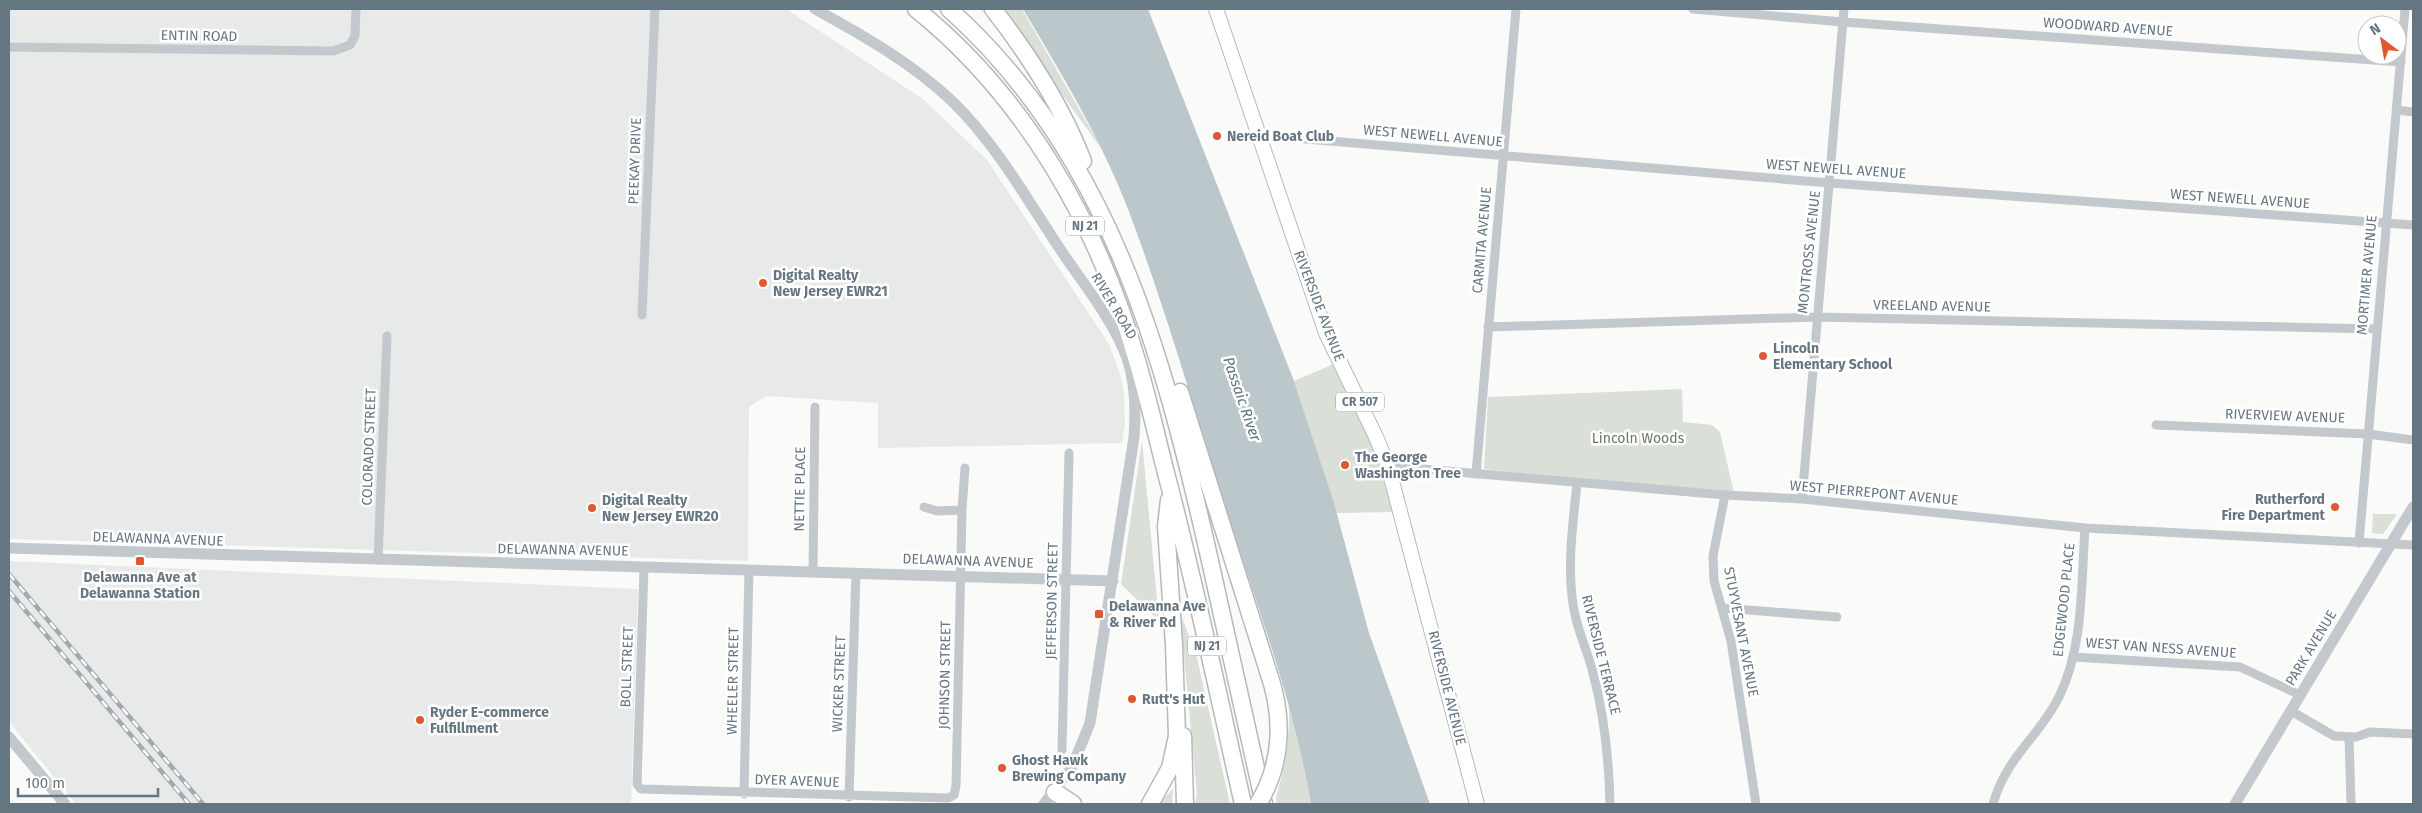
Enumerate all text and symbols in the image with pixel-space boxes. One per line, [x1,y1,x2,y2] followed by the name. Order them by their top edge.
[2042,14,2174,40] street label: WOODWARD AVENUE
[2357,15,2407,65] north arrow
[2367,20,2384,39] text: N
[161,27,237,45] street label: ENTIN ROAD
[625,117,645,205] street label: PEEKAY DRIVE
[1362,121,1504,151] street label: WEST NEWELL AVENUE
[1227,128,1334,145] place label: Nereid Boat Club
[1211,130,1223,142] marker: Nereid Boat Club
[1765,156,1907,182] street label: WEST NEWELL AVENUE
[1469,186,1495,294] street label: CARMITA AVENUE
[2169,186,2311,212] street label: WEST NEWELL AVENUE
[1794,190,1824,314] street label: MONTROSS AVENUE
[2353,214,2381,336] street label: MORTIMER AVENUE
[1066,217,1104,236] road number: NJ 21
[1290,248,1348,364] street label: RIVERSIDE AVENUE
[773,267,888,300] place label: Digital Realty New Jersey EWR21
[1087,269,1141,343] street label: RIVER ROAD
[757,277,769,289] marker: Digital Realty New Jersey EWR21
[1873,296,1991,316] street label: VREELAND AVENUE
[1773,340,1893,373] place label: Lincoln Elementary School
[1757,350,1769,362] marker: Lincoln Elementary School
[1219,354,1265,445] water label: Passaic River
[358,387,380,506] street label: COLORADO STREET
[1336,392,1384,412] road number: CR 507
[2225,405,2345,427] street label: RIVERVIEW AVENUE
[1592,430,1685,447] park label: Lincoln Woods
[791,446,809,532] street label: NETTIE PLACE
[1355,449,1461,482] place label: The George Washington Tree
[1339,459,1351,471] marker: The George Washington Tree
[1789,477,1959,509] street label: WEST PIERREPONT AVENUE
[2222,491,2326,524] place label: Rutherford Fire Department
[602,492,719,525] place label: Digital Realty New Jersey EWR20
[2329,501,2341,513] marker: Rutherford Fire Department
[586,502,598,514] marker: Digital Realty New Jersey EWR20
[92,528,224,550] street label: DELAWANNA AVENUE
[497,540,629,560] street label: DELAWANNA AVENUE
[1042,542,1062,660] street label: JEFFERSON STREET
[2050,542,2078,658] street label: EDGEWOOD PLACE
[902,550,1034,572] street label: DELAWANNA AVENUE
[134,555,146,567] marker: Delawanna Ave at Delawanna Station
[1720,565,1762,699] street label: STUYVESANT AVENUE
[80,569,200,602] place label: Delawanna Ave at Delawanna Station
[1578,593,1624,717] street label: RIVERSIDE TERRACE
[1109,598,1206,631] place label: Delawanna Ave & River Rd
[2282,607,2340,689] street label: PARK AVENUE
[1093,608,1105,620] marker: Delawanna Ave & River Rd
[936,620,954,730] street label: JOHNSON STREET
[617,625,637,708] street label: BOLL STREET
[724,626,742,735] street label: WHEELER STREET
[1425,629,1469,747] street label: RIVERSIDE AVENUE
[2085,634,2237,662] street label: WEST VAN NESS AVENUE
[829,635,849,733] street label: WICKER STREET
[1188,636,1226,656] road number: NJ 21
[1142,691,1206,708] place label: Rutt's Hut
[1126,693,1138,705] marker: Rutt's Hut
[430,704,549,737] place label: Ryder E-commerce Fulfillment
[414,714,426,726] marker: Ryder E-commerce Fulfillment
[1012,752,1127,785] place label: Ghost Hawk Brewing Company
[996,762,1008,774] marker: Ghost Hawk Brewing Company
[18,766,158,798] scale bar
[754,771,840,791] street label: DYER AVENUE
[25,774,65,792] text: 100 m

